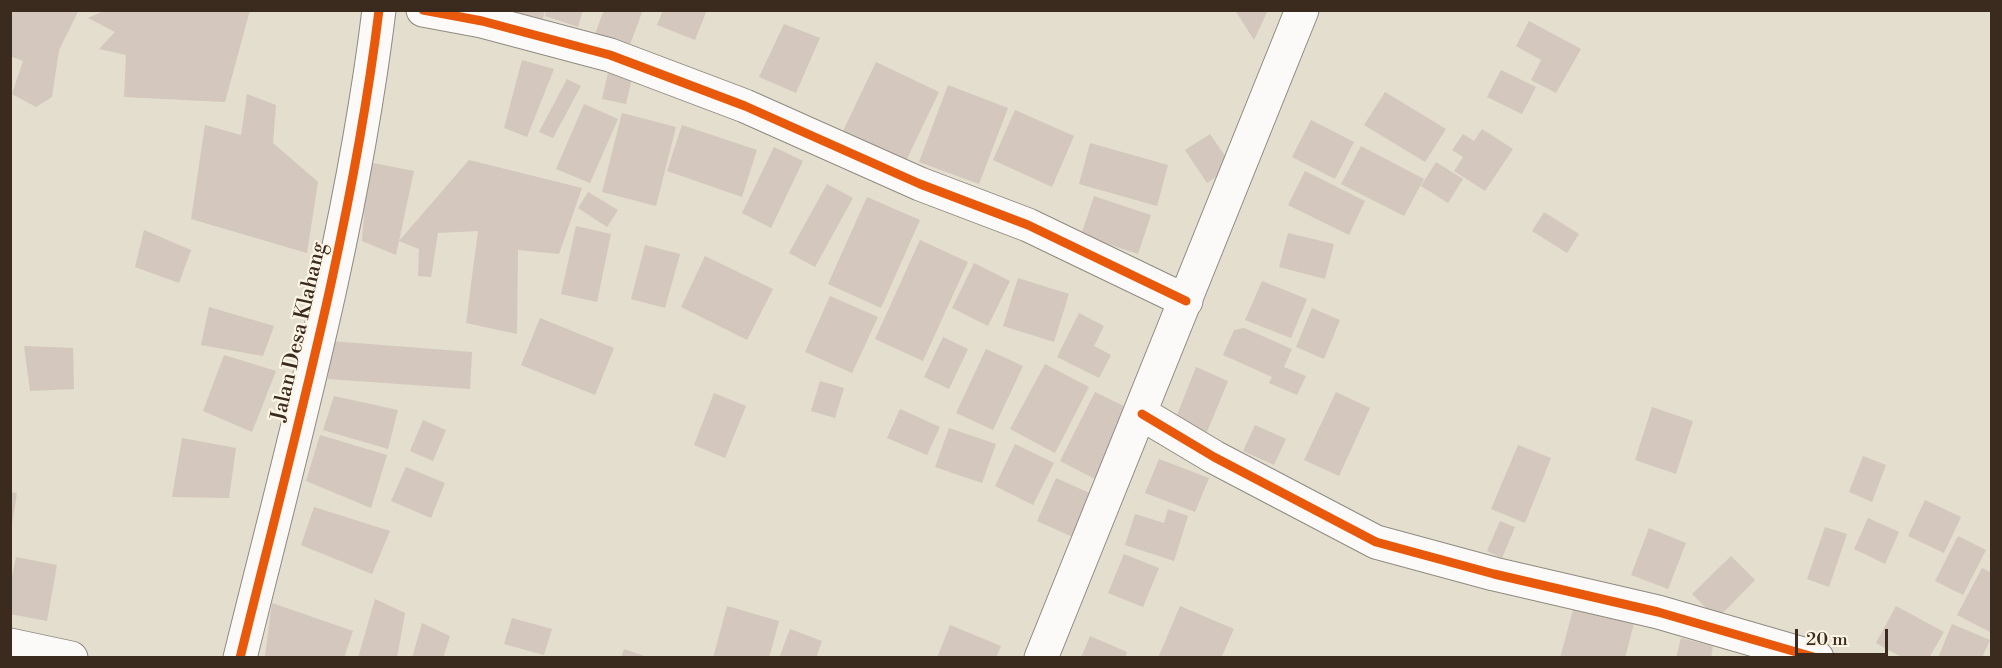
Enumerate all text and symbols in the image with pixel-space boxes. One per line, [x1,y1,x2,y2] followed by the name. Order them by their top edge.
[267,240,333,424] street label: Jalan Desa Klahang
[1798,617,1891,655] scale bar
[1806,628,1848,651] text: 20 m

